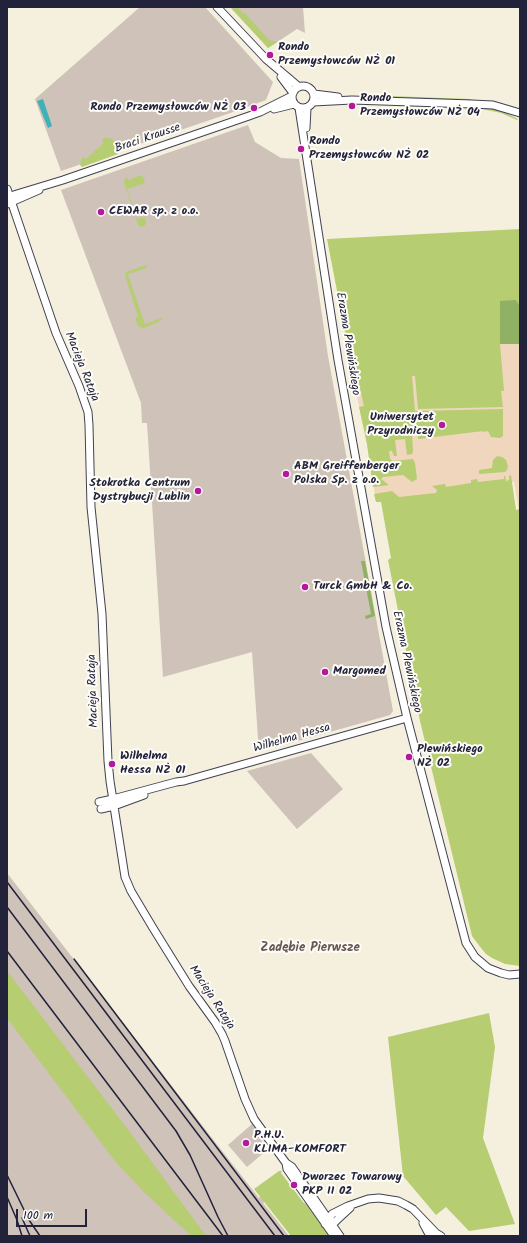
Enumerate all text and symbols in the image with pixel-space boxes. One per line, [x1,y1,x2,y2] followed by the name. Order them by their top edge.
[278,41,395,69] place label: Rondo Przemysłowców NŻ 01
[265,50,275,60] marker: Rondo Przemysłowców NŻ 01
[360,92,480,120] place label: Rondo Przemysłowców NŻ 04
[90,101,246,115] place label: Rondo Przemysłowców NŻ 03
[347,101,357,111] marker: Rondo Przemysłowców NŻ 04
[249,103,259,113] marker: Rondo Przemysłowców NŻ 03
[113,121,183,157] street label: Braci Krausse
[309,135,429,163] place label: Rondo Przemysłowców NŻ 02
[296,144,306,154] marker: Rondo Przemysłowców NŻ 02
[109,205,198,219] place label: CEWAR sp. z o.o.
[96,207,106,217] marker: CEWAR sp. z o.o.
[332,291,362,397] street label: Erazma Plewińskiego
[61,330,101,404] street label: Macieja Rataja
[367,411,434,439] place label: Uniwersytet Przyrodniczy
[437,420,447,430] marker: Uniwersytet Przyrodniczy
[294,460,399,488] place label: ABM Greiffenberger Polska Sp. z o.o.
[281,469,291,479] marker: ABM Greiffenberger Polska Sp. z o.o.
[89,477,190,505] place label: Stokrotka Centrum Dystrybucji Lublin
[193,486,203,496] marker: Stokrotka Centrum Dystrybucji Lublin
[313,580,412,594] place label: Turck GmbH & Co.
[300,582,310,592] marker: Turck GmbH & Co.
[388,610,424,714] street label: Erazma Plewińskiego
[86,654,102,728] street label: Macieja Rataja
[333,665,386,679] place label: Margomed
[320,667,330,677] marker: Margomed
[252,721,332,757] street label: Wilhelma Hessa
[417,743,483,771] place label: Plewińskiego NŻ 02
[120,750,185,778] place label: Wilhelma Hessa NŻ 01
[404,752,414,762] marker: Plewińskiego NŻ 02
[107,759,117,769] marker: Wilhelma Hessa NŻ 01
[260,941,360,957] district label: Zadębie Pierwsze
[185,963,237,1033] street label: Macieja Rataja
[254,1129,346,1157] place label: P.H.U. KLIMA-KOMFORT
[241,1138,251,1148] marker: P.H.U. KLIMA-KOMFORT
[302,1171,402,1199] place label: Dworzec Towarowy PKP II 02
[289,1180,299,1190] marker: Dworzec Towarowy PKP II 02
[18,1201,89,1227] scale bar
[23,1206,53,1225] text: 100 m

